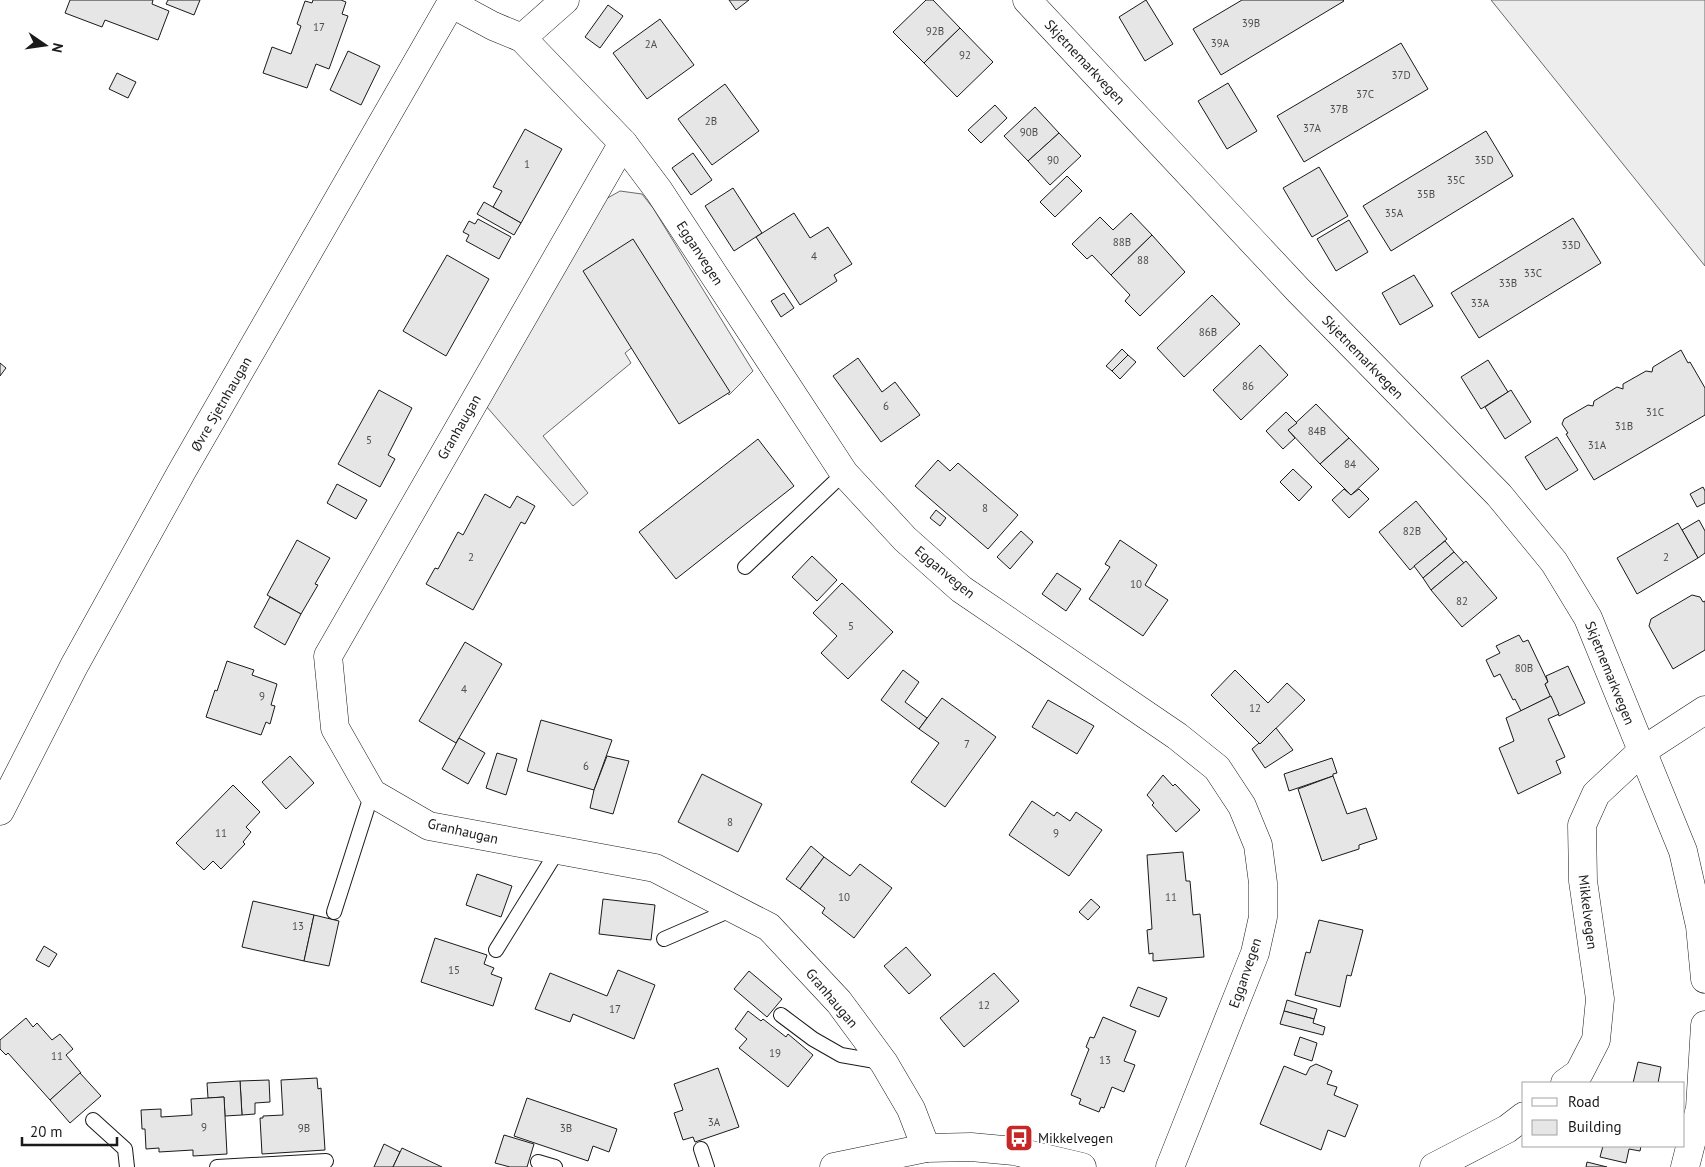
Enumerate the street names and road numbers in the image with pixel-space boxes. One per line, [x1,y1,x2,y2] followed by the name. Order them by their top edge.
[1041,16,1129,108] street label: Skjetnemarkvegen
[673,217,727,289] street label: Egganvegen
[1318,311,1408,403] street label: Skjetnemarkvegen
[187,353,255,455] street label: Øvre Sjetnhaugan
[433,391,485,463] street label: Granhaugan
[911,542,979,602] street label: Egganvegen
[1581,619,1639,727] street label: Skjetnemarkvegen
[426,814,500,848] street label: Granhaugan
[1574,874,1602,950] street label: Mikkelvegen
[1225,936,1265,1010] street label: Egganvegen
[802,965,862,1031] street label: Granhaugan

